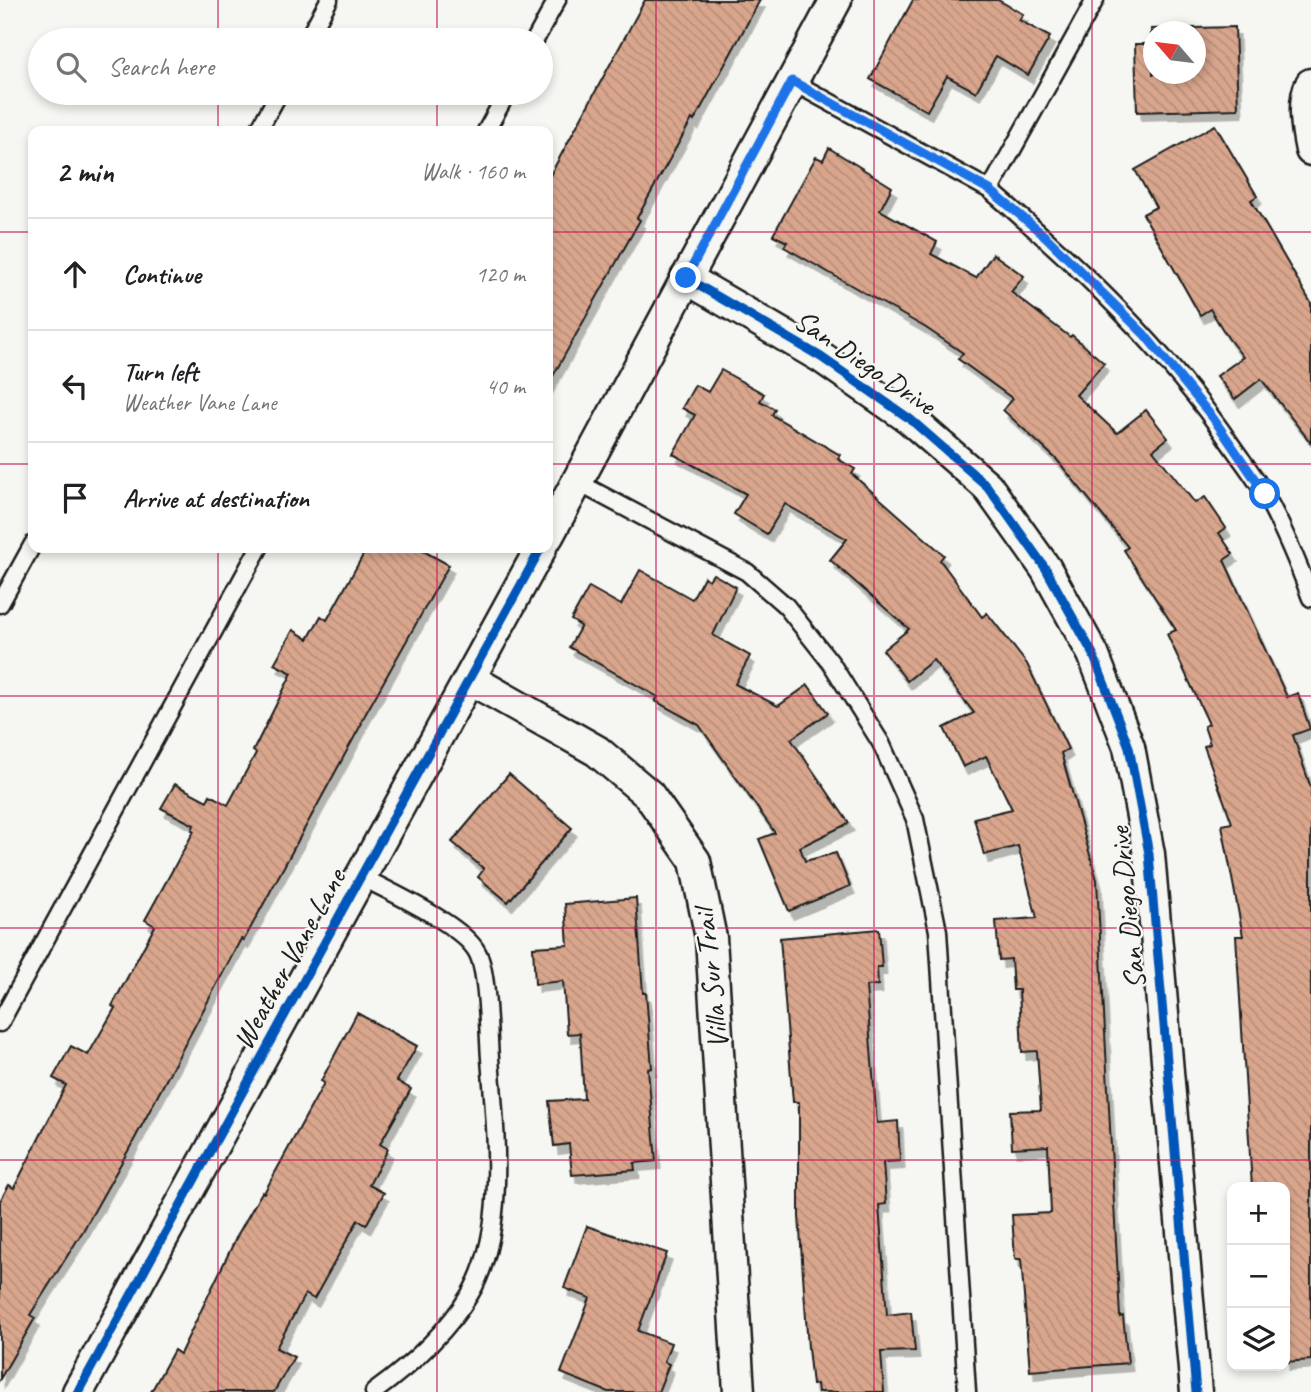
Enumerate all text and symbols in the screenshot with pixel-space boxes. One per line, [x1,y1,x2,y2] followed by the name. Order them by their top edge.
[1143,21,1206,84] north arrow
[28,28,553,105] search box
[52,48,90,86] icon: search
[108,50,214,83] text: Search here
[56,153,113,191] text: 2 min
[421,157,525,186] text: Walk · 160 m
[56,255,94,293] icon: ahead
[123,258,201,291] text: Continue
[476,260,525,289] text: 120 m
[670,262,701,293] route end
[787,301,945,425] street label: San Diego Drive
[123,355,198,388] text: Turn left
[56,367,94,405] icon: left
[486,372,525,401] text: 40 m
[123,388,276,417] text: Weather Vane Lane
[1249,478,1280,509] route start
[56,479,94,517] icon: arrive
[123,482,309,515] text: Arrive at destination
[1099,823,1154,991] street label: San Diego Drive
[224,860,355,1056] street label: Weather Vane Lane
[684,902,737,1051] street label: Villa Sur Trail
[1227,1182,1290,1371] map controls
[1227,1182,1290,1245] button: +
[1227,1245,1290,1308] button: −
[1227,1308,1290,1371] button: layers

